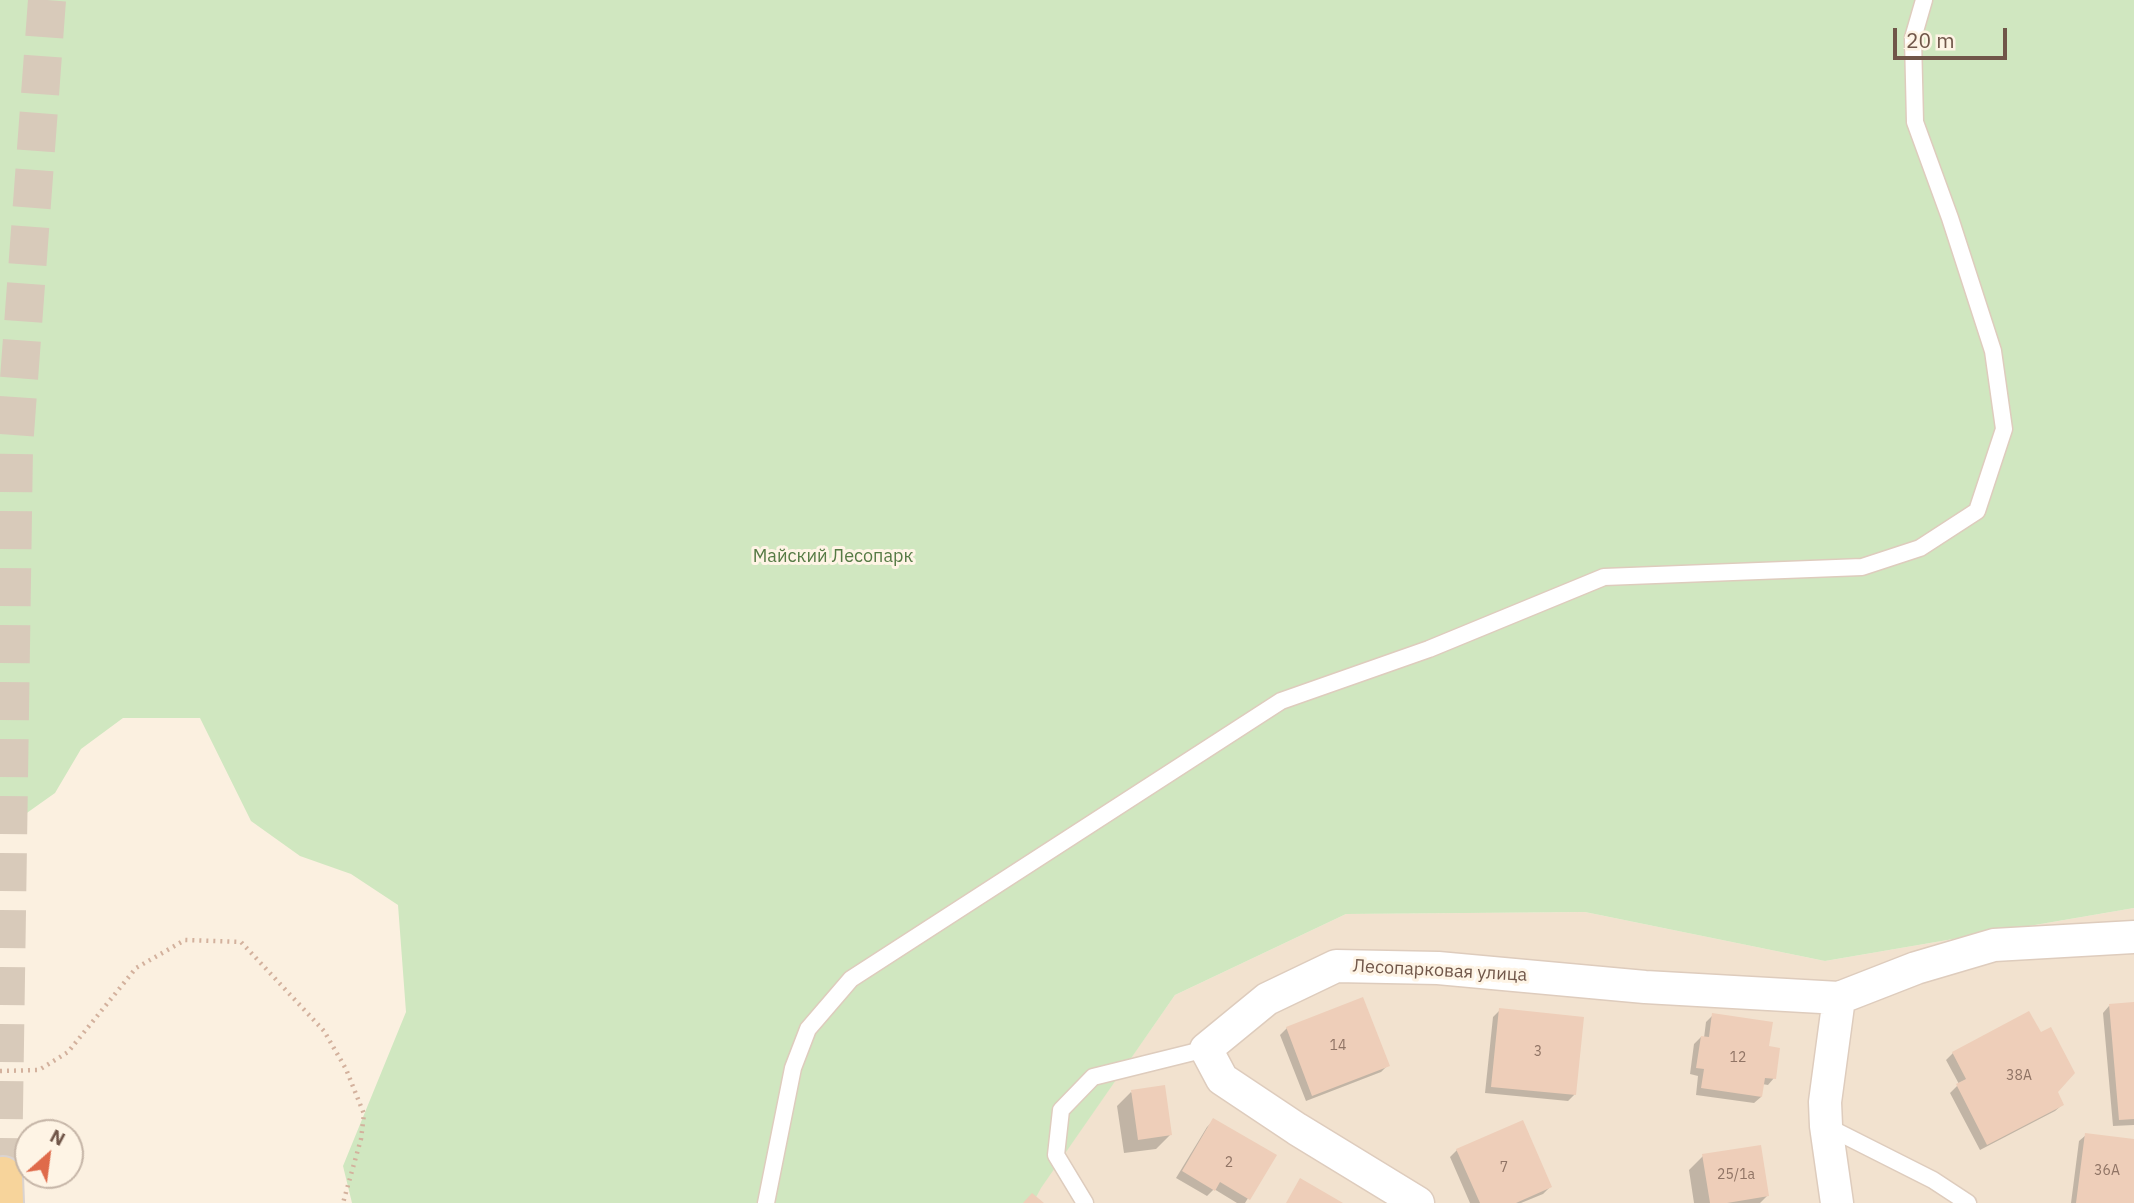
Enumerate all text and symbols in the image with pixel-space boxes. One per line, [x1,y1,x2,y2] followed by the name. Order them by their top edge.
[1896,14,2010,58] scale bar
[1906,26,1955,54] text: 20 m
[753,546,913,568] park label: Майский Лесопарк
[1352,956,1528,986] street label: Лесопарковая улица
[1330,1038,1346,1054] house number: 14
[1534,1044,1542,1060] house number: 3
[1730,1050,1746,1066] house number: 12
[2006,1068,2032,1084] house number: 38А
[14,1119,84,1189] north arrow
[46,1123,70,1151] text: N
[1225,1155,1233,1171] house number: 2
[1500,1160,1508,1176] house number: 7
[2094,1163,2120,1179] house number: 36А
[1717,1167,1755,1183] house number: 25/1а

